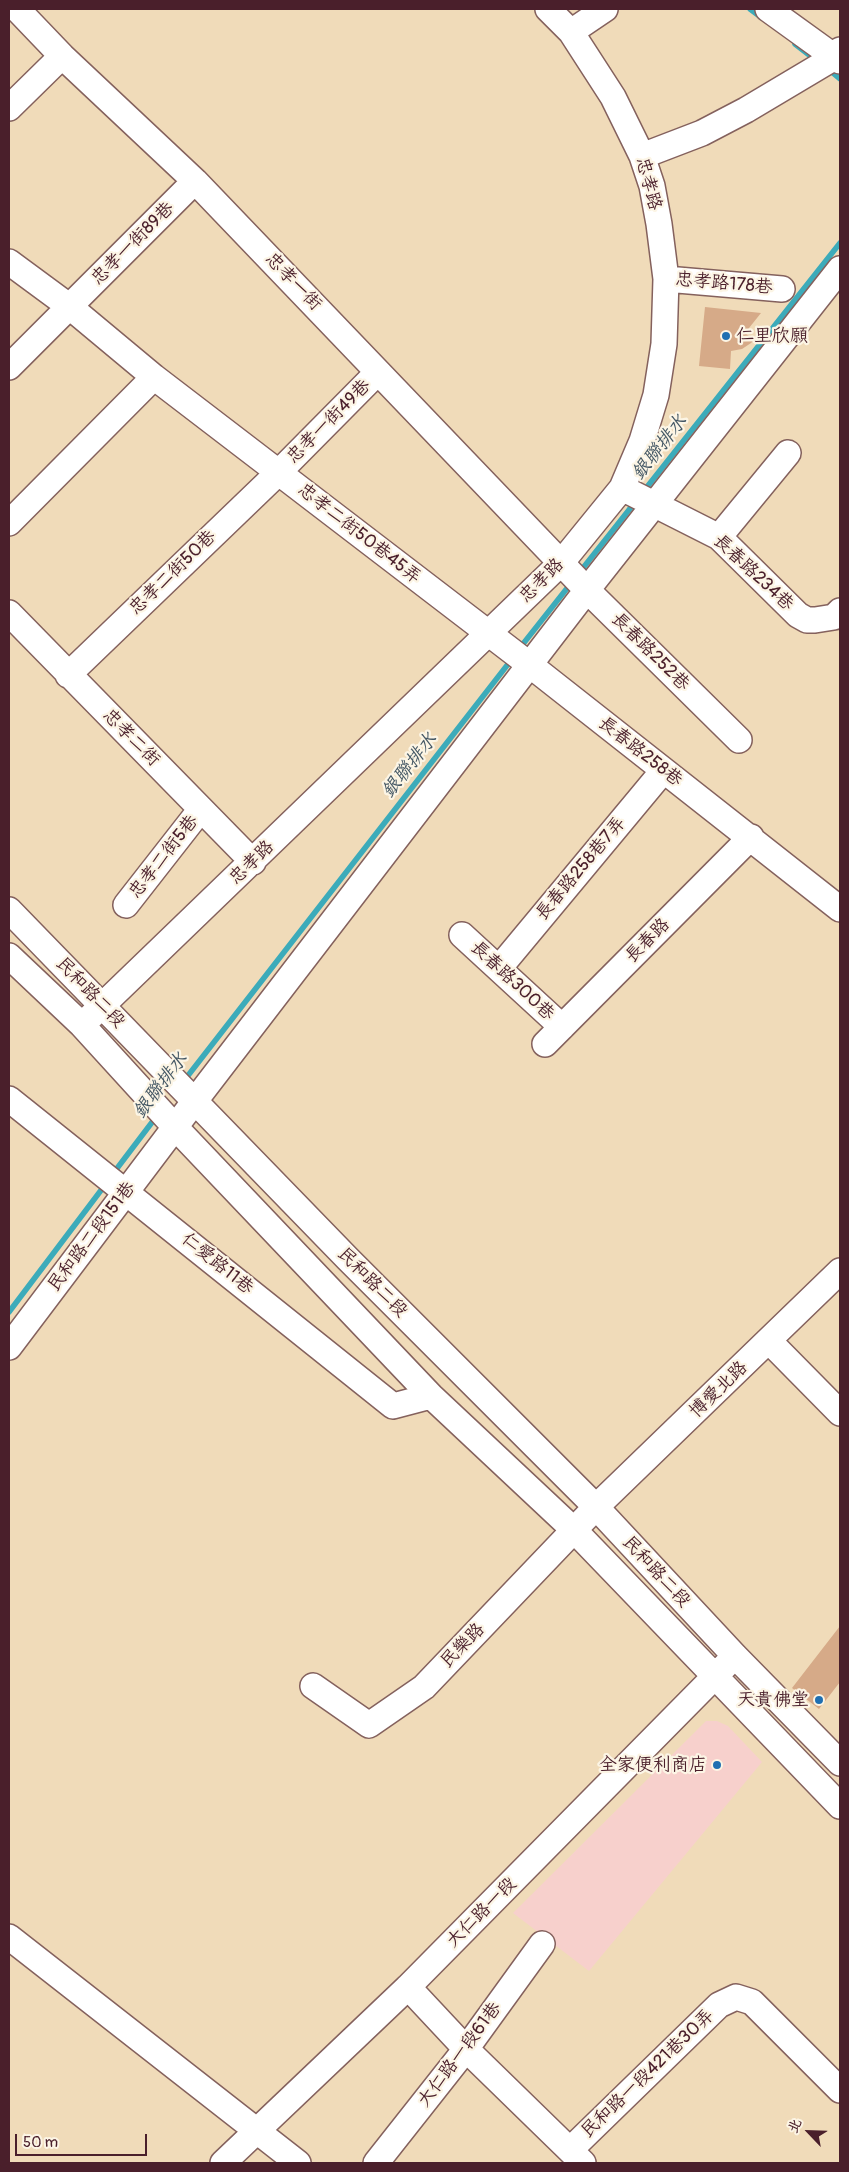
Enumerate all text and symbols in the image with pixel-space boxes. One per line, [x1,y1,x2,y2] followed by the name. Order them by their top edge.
[631,155,665,213] street label: 忠孝路
[87,198,179,290] street label: 忠孝一街89巷
[260,249,326,315] street label: 忠孝一街
[674,269,774,299] street label: 忠孝路178巷
[736,325,808,347] place label: 仁里欣願
[720,330,732,342] marker: 仁里欣願
[283,376,375,468] street label: 忠孝一街49巷
[628,411,692,485] water label: 銀聯排水
[293,479,425,589] street label: 忠孝二街50巷45弄
[125,526,221,620] street label: 忠孝二街50巷
[708,530,798,616] street label: 長春路234巷
[515,554,569,608] street label: 忠孝路
[606,608,694,696] street label: 長春路252巷
[98,705,164,771] street label: 忠孝二街
[594,712,686,792] street label: 長春路258巷
[378,729,442,803] water label: 銀聯排水
[125,811,203,903] street label: 忠孝二街5巷
[531,813,631,925] street label: 長春路258巷7弄
[225,836,279,890] street label: 忠孝路
[621,914,675,968] street label: 長春路
[466,937,558,1025] street label: 長春路300巷
[51,953,129,1033] street label: 民和路二段
[129,1049,193,1123] water label: 銀聯排水
[44,1178,140,1296] street label: 民和路二段151巷
[177,1229,257,1299] street label: 仁愛路11巷
[333,1244,411,1322] street label: 民和路二段
[686,1357,752,1423] street label: 博愛北路
[617,1532,695,1612] street label: 民和路二段
[436,1619,490,1673] street label: 民樂路
[737,1689,809,1711] place label: 天貴佛堂
[813,1694,825,1706] marker: 天貴佛堂
[599,1754,707,1776] place label: 全家便利商店
[711,1759,723,1771] marker: 全家便利商店
[443,1874,521,1952] street label: 大仁路一段
[414,1998,506,2112] street label: 大仁路一段61巷
[577,2005,719,2143] street label: 民和路一段421巷30弄
[784,2107,834,2157] north arrow
[784,2116,805,2136] text: 北
[18,2124,150,2156] scale bar
[23,2133,58,2152] text: 50 m

